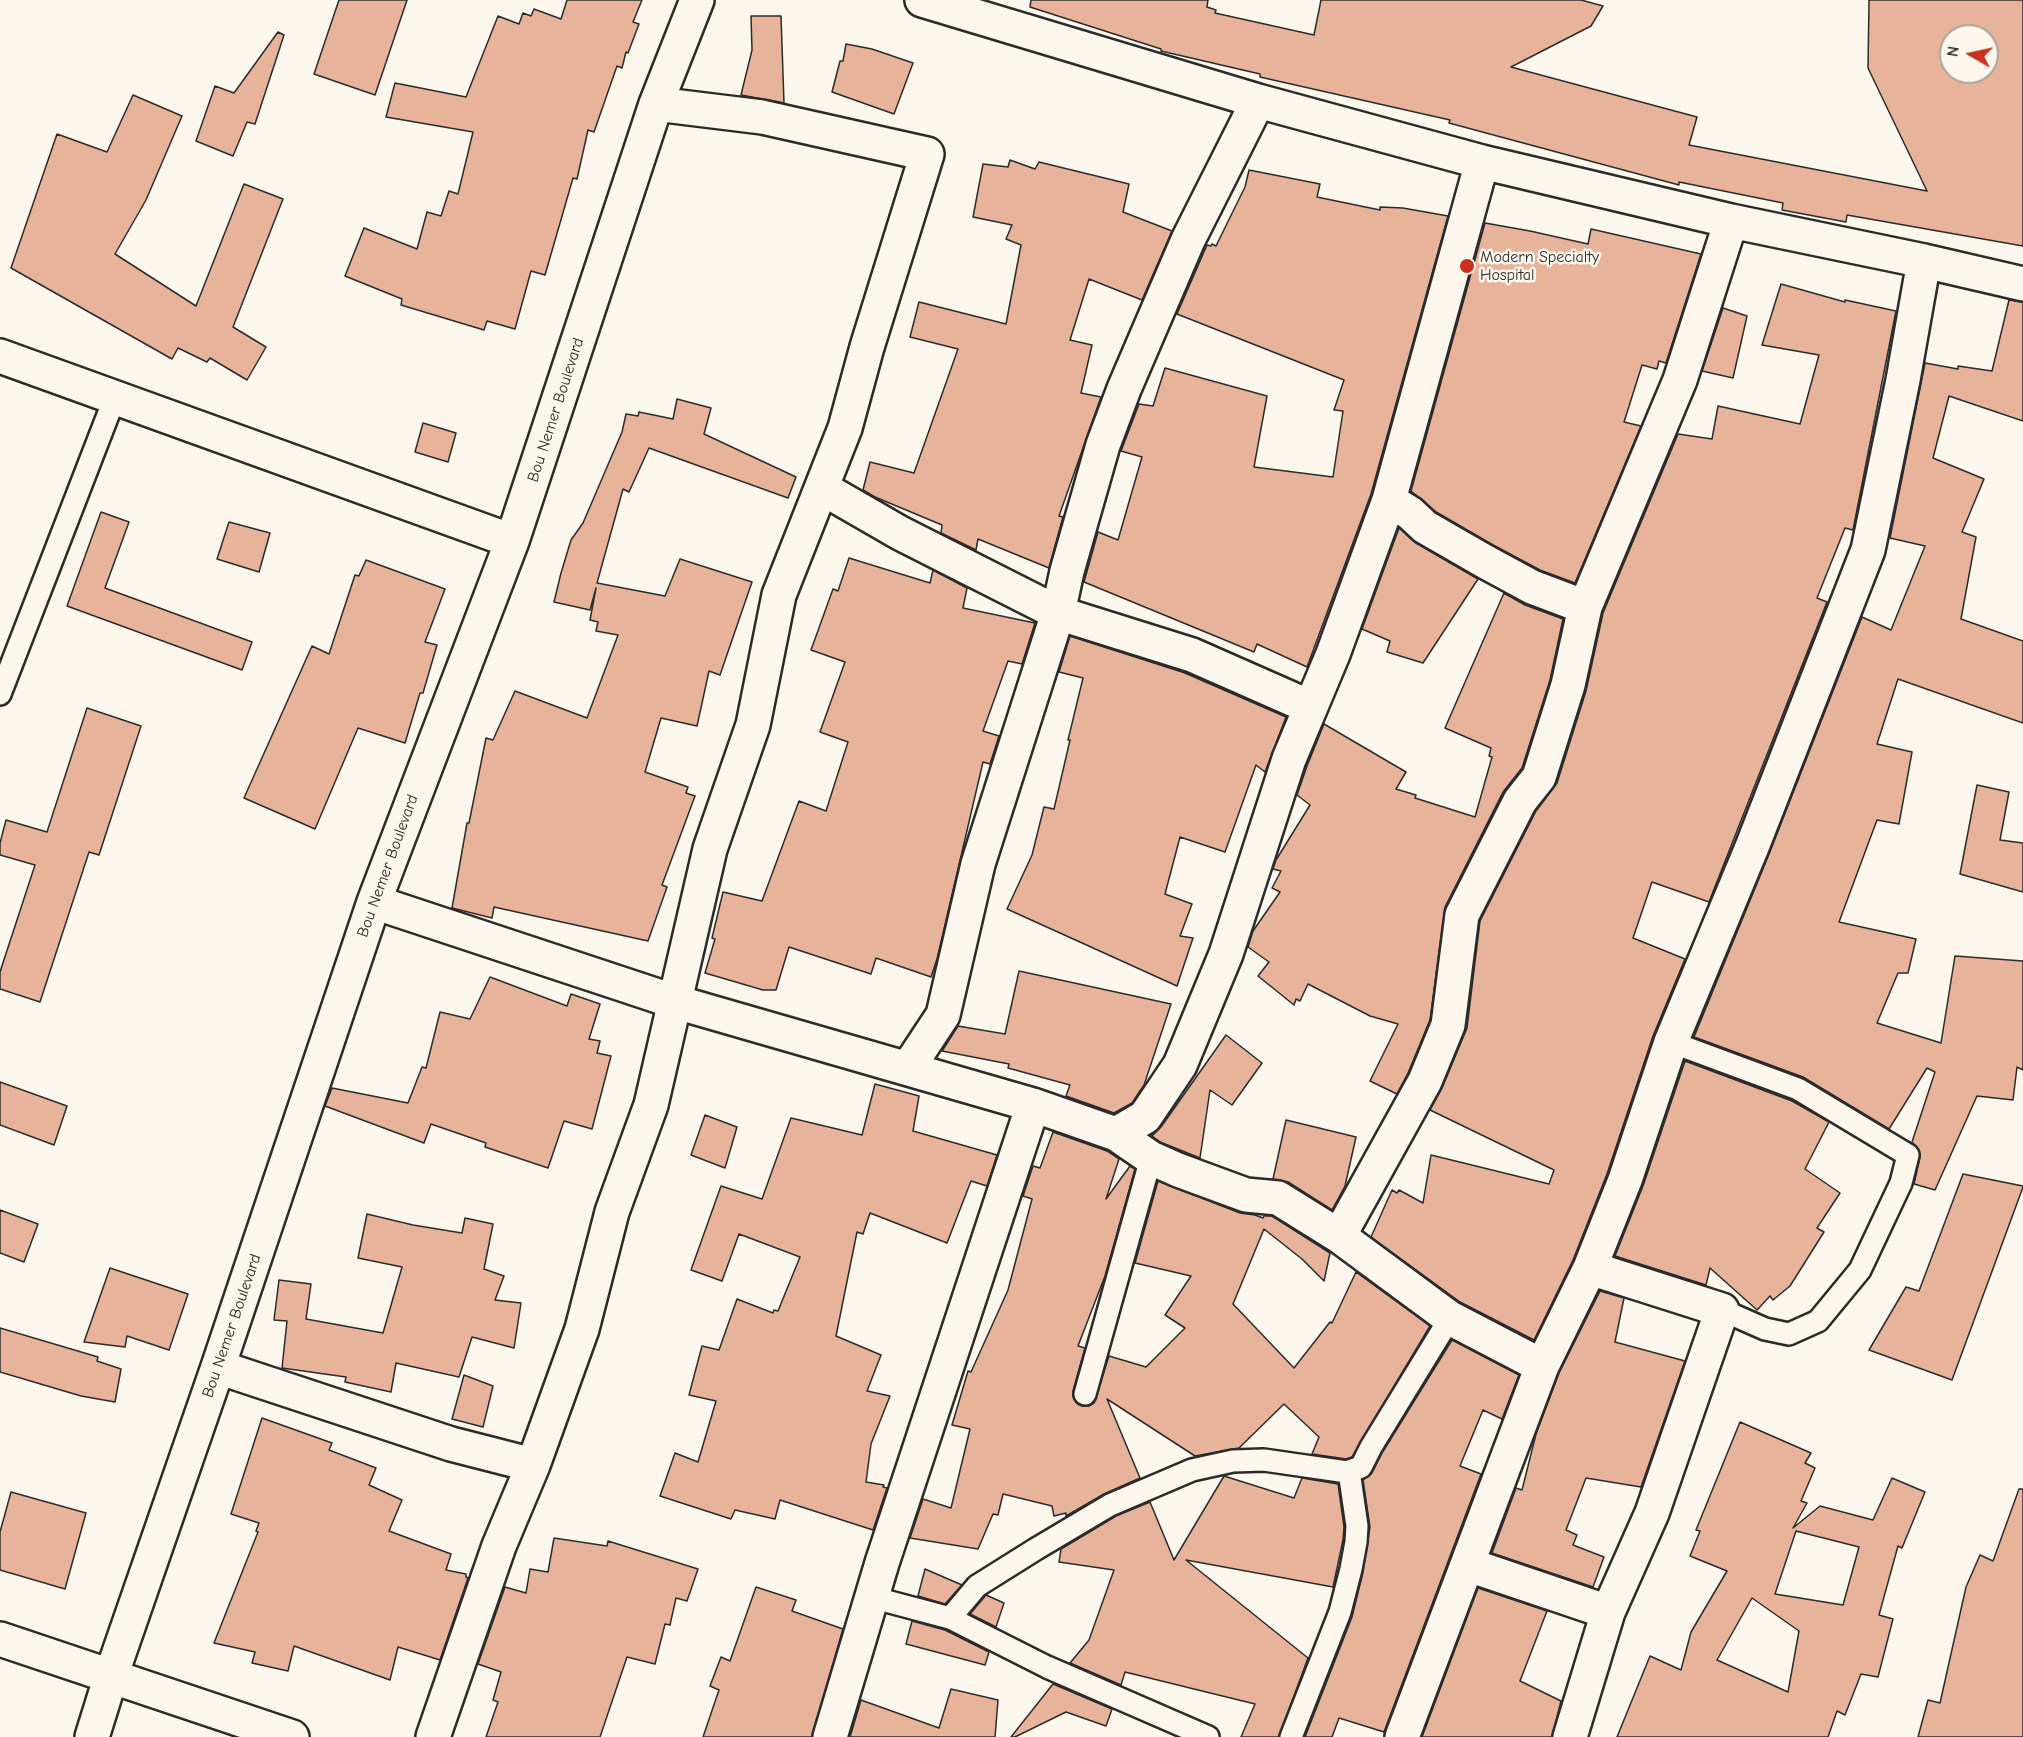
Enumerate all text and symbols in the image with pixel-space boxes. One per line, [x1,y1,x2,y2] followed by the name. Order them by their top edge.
[1939,24,1999,84] north arrow
[1943,45,1963,58] text: N
[1480,247,1599,285] place label: Modern Specialty Hospital
[1458,257,1476,275] marker: Modern Specialty Hospital
[524,335,588,485] street label: Bou Nemer Boulevard
[353,792,423,940] street label: Bou Nemer Boulevard
[198,1252,266,1400] street label: Bou Nemer Boulevard

